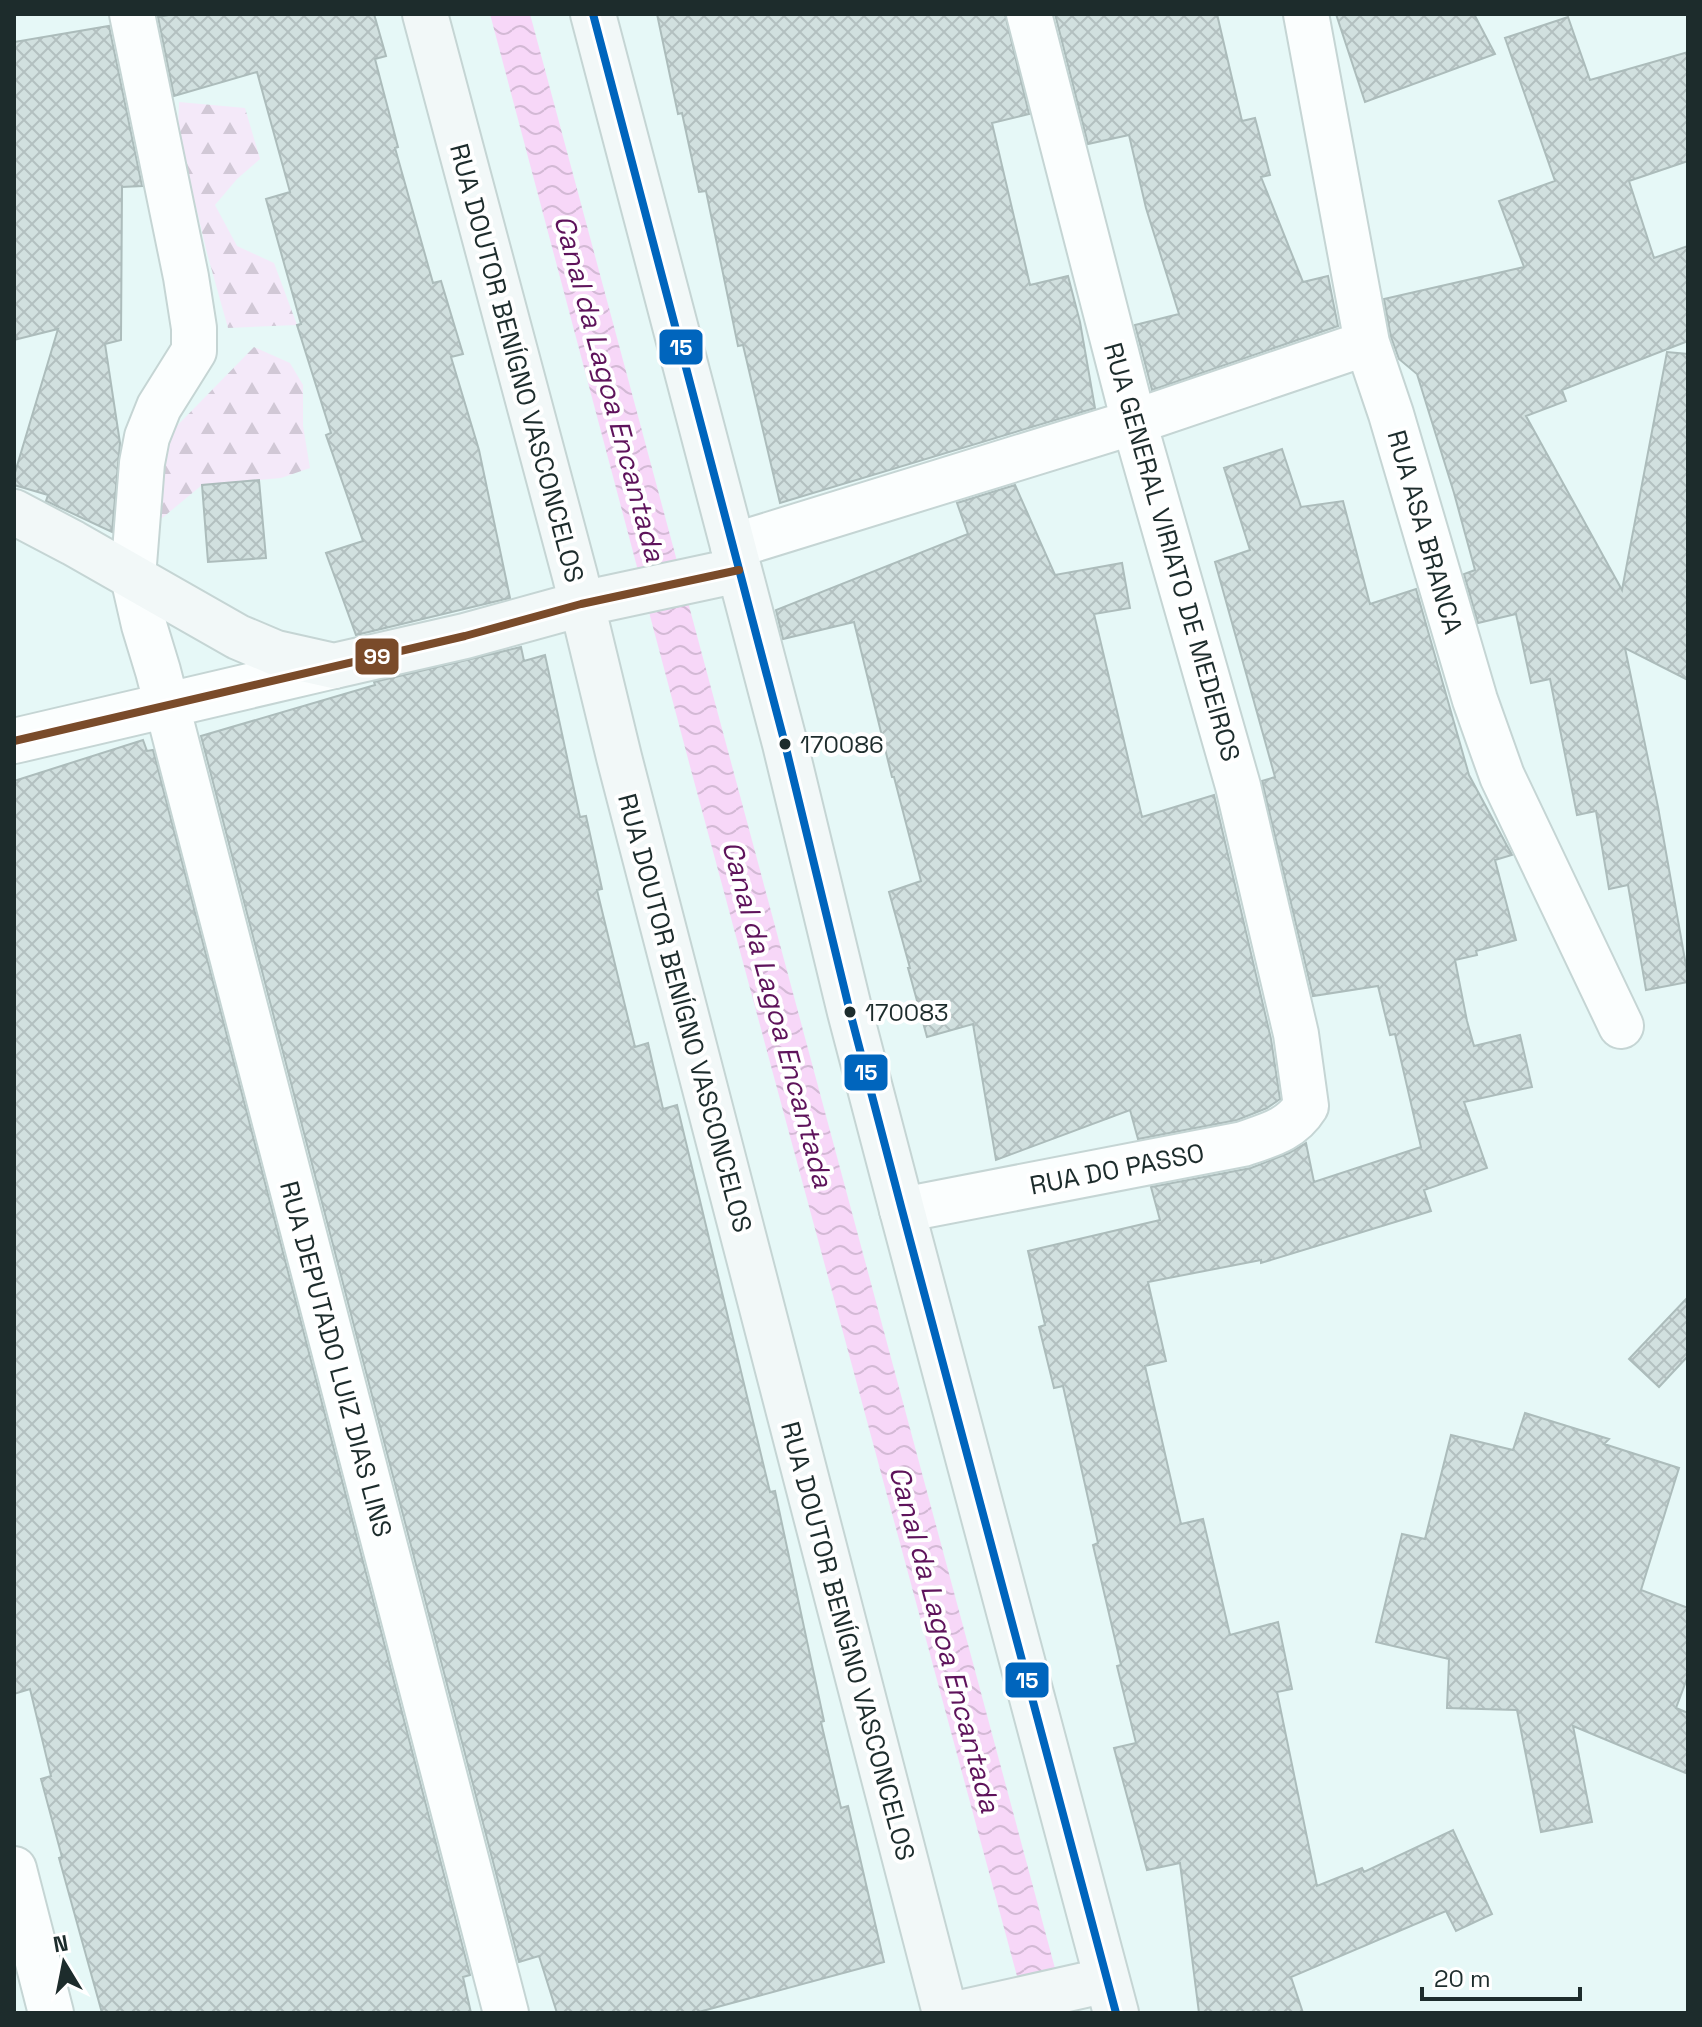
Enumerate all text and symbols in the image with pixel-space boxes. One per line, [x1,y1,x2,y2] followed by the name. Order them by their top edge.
[442,140,592,586] street label: RUA DOUTOR BENÍGNO VASCONCELOS
[546,211,674,566] water label: Canal da Lagoa Encantada
[658,328,704,366] line badge: 15
[669,333,693,361] text: 15
[1096,339,1248,765] street label: RUA GENERAL VIRIATO DE MEDEIROS
[1380,426,1470,638] street label: RUA ASA BRANCA
[354,637,400,676] line badge: 99
[363,642,391,670] text: 99
[800,729,884,760] place label: 170086
[777,736,793,752] marker: 170086
[610,790,760,1236] street label: RUA DOUTOR BENÍGNO VASCONCELOS
[714,837,842,1192] water label: Canal da Lagoa Encantada
[865,997,949,1028] place label: 170083
[842,1004,858,1020] marker: 170083
[843,1053,889,1092] line badge: 15
[854,1058,878,1086] text: 15
[1027,1135,1207,1203] street label: RUA DO PASSO
[272,1177,400,1541] street label: RUA DEPUTADO LUIZ DIAS LINS
[773,1418,923,1864] street label: RUA DOUTOR BENÍGNO VASCONCELOS
[881,1462,1009,1817] water label: Canal da Lagoa Encantada
[1004,1661,1050,1699] line badge: 15
[1015,1666,1039,1694] text: 15
[24,1923,104,2003] north arrow
[51,1928,70,1958] text: N
[1422,1951,1580,2001] scale bar
[1434,1963,1491,1994] text: 20 m

